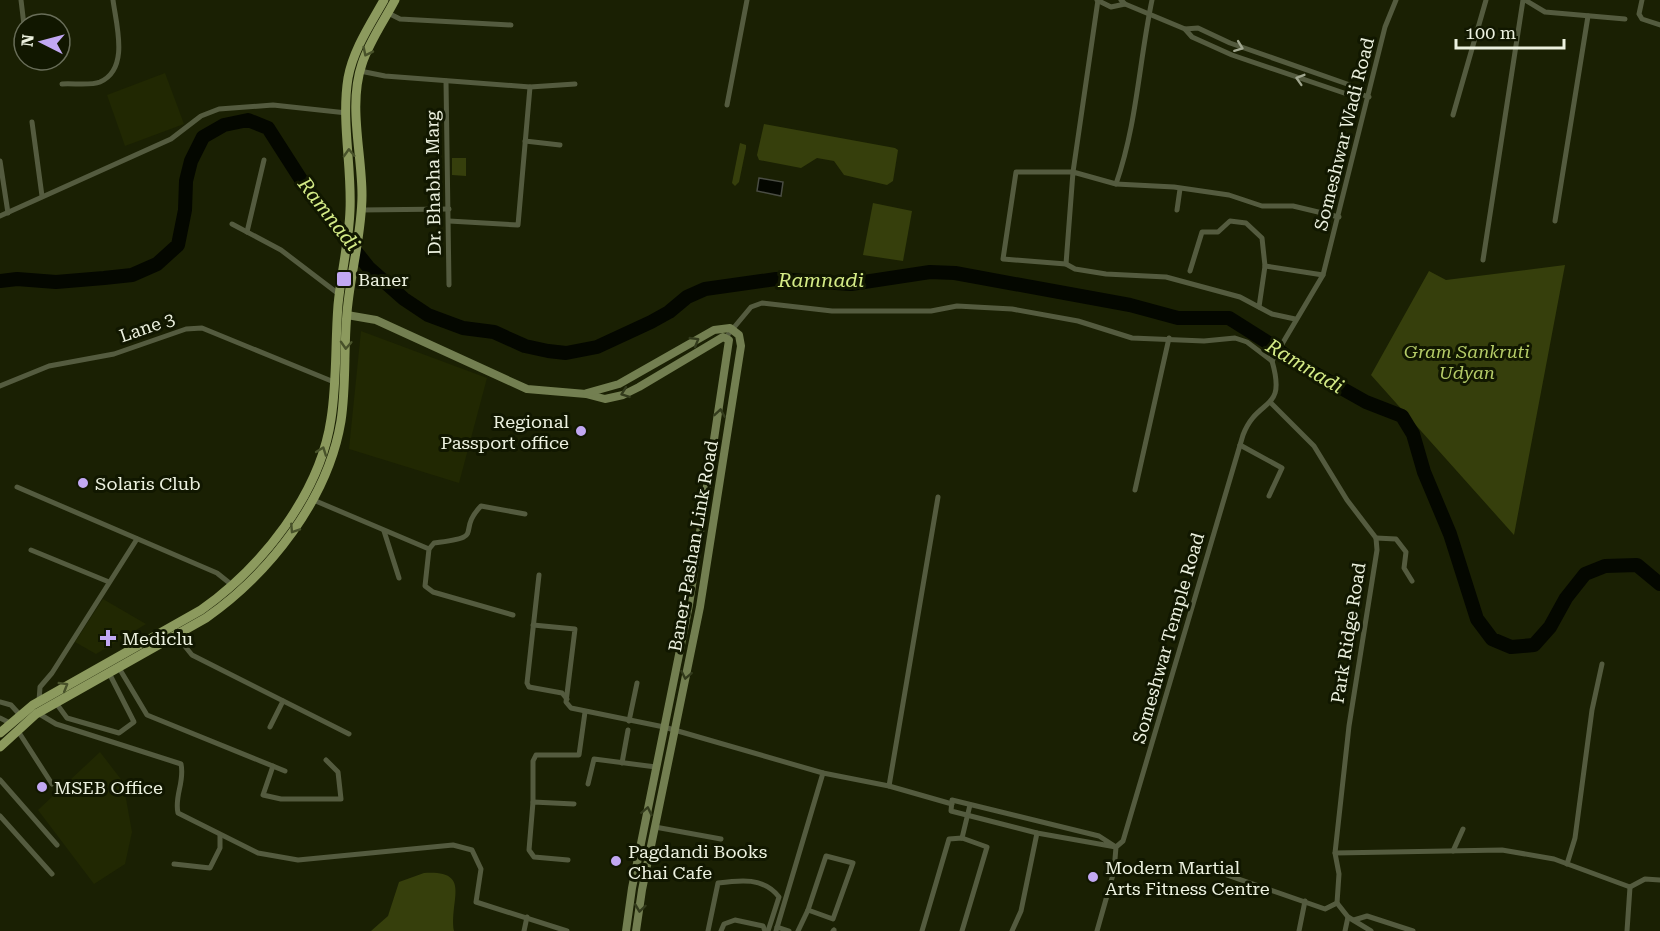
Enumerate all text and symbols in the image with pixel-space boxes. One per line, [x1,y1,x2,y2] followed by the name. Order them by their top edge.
[12,12,72,72] north arrow
[1456,12,1564,50] scale bar
[1465,22,1516,43] text: 100 m
[17,33,38,48] text: N
[1310,35,1378,233] street label: Someshwar Wadi Road
[1233,39,1244,52] one-way arrow
[363,45,375,56] one-way arrow
[1295,74,1306,86] one-way arrow
[421,110,445,256] street label: Dr. Bhabha Marg
[342,148,355,157] one-way arrow
[292,172,365,255] water label: Ramnadi
[777,268,864,292] water label: Ramnadi
[358,269,409,290] place label: Baner
[335,270,353,288] marker: Baner
[117,308,177,346] street label: Lane 3
[1261,333,1348,398] water label: Ramnadi
[689,337,699,349] one-way arrow
[340,340,353,349] one-way arrow
[1404,341,1530,383] park label: Gram Sankruti Udyan
[620,386,631,398] one-way arrow
[713,408,725,418] one-way arrow
[441,411,569,453] place label: Regional Passport office
[574,424,588,438] marker: Regional Passport office
[664,438,722,653] street label: Baner-Pashan Link Road
[315,446,328,457] one-way arrow
[95,473,201,494] place label: Solaris Club
[76,476,90,490] marker: Solaris Club
[289,523,301,533] one-way arrow
[1128,530,1208,746] street label: Someshwar Temple Road
[1326,561,1370,705] street label: Park Ridge Road
[122,628,193,649] place label: Mediclu
[99,629,117,647] marker: Mediclu
[680,670,693,680] one-way arrow
[58,682,68,693] one-way arrow
[54,777,163,798] place label: MSEB Office
[35,780,49,794] marker: MSEB Office
[640,807,653,817] one-way arrow
[628,841,767,883] place label: Pagdandi Books Chai Cafe
[609,854,623,868] marker: Pagdandi Books Chai Cafe
[1105,857,1270,899] place label: Modern Martial Arts Fitness Centre
[1086,870,1100,884] marker: Modern Martial Arts Fitness Centre
[634,903,646,913] one-way arrow

